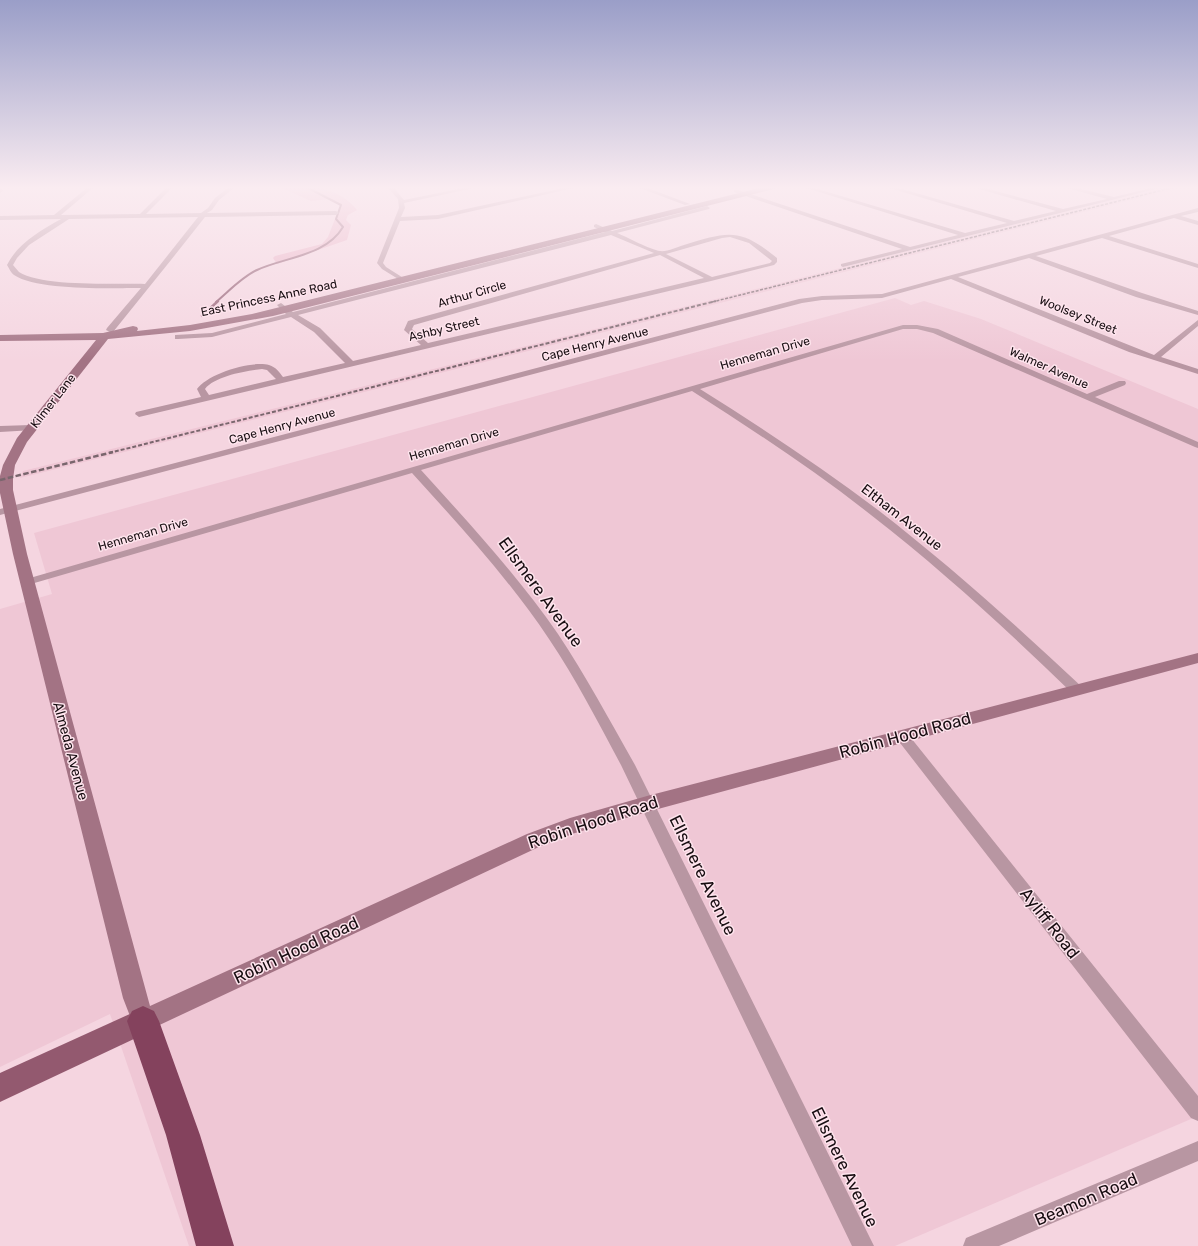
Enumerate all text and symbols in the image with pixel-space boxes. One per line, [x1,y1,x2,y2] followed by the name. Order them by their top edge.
[200,277,338,319] street label: East Princess Anne Road
[436,277,508,310] street label: Arthur Circle
[1037,293,1119,337] street label: Woolsey Street
[407,314,481,344] street label: Ashby Street
[540,324,650,364] street label: Cape Henry Avenue
[718,333,812,373] street label: Henneman Drive
[1007,344,1091,392] street label: Walmer Avenue
[27,371,79,431] street label: Kilmer Lane
[227,405,337,447] street label: Cape Henry Avenue
[407,424,501,464] street label: Henneman Drive
[858,480,946,554] street label: Eltham Avenue
[96,514,190,554] street label: Henneman Drive
[494,533,588,651] street label: Ellsmere Avenue
[49,700,92,802] street label: Almeda Avenue
[837,708,973,762] street label: Robin Hood Road
[525,792,661,852] street label: Robin Hood Road
[665,812,741,938] street label: Ellsmere Avenue
[1016,884,1084,962] street label: Ayliff Road
[230,912,362,988] street label: Robin Hood Road
[807,1104,883,1230] street label: Ellsmere Avenue
[1032,1168,1140,1230] street label: Beamon Road

